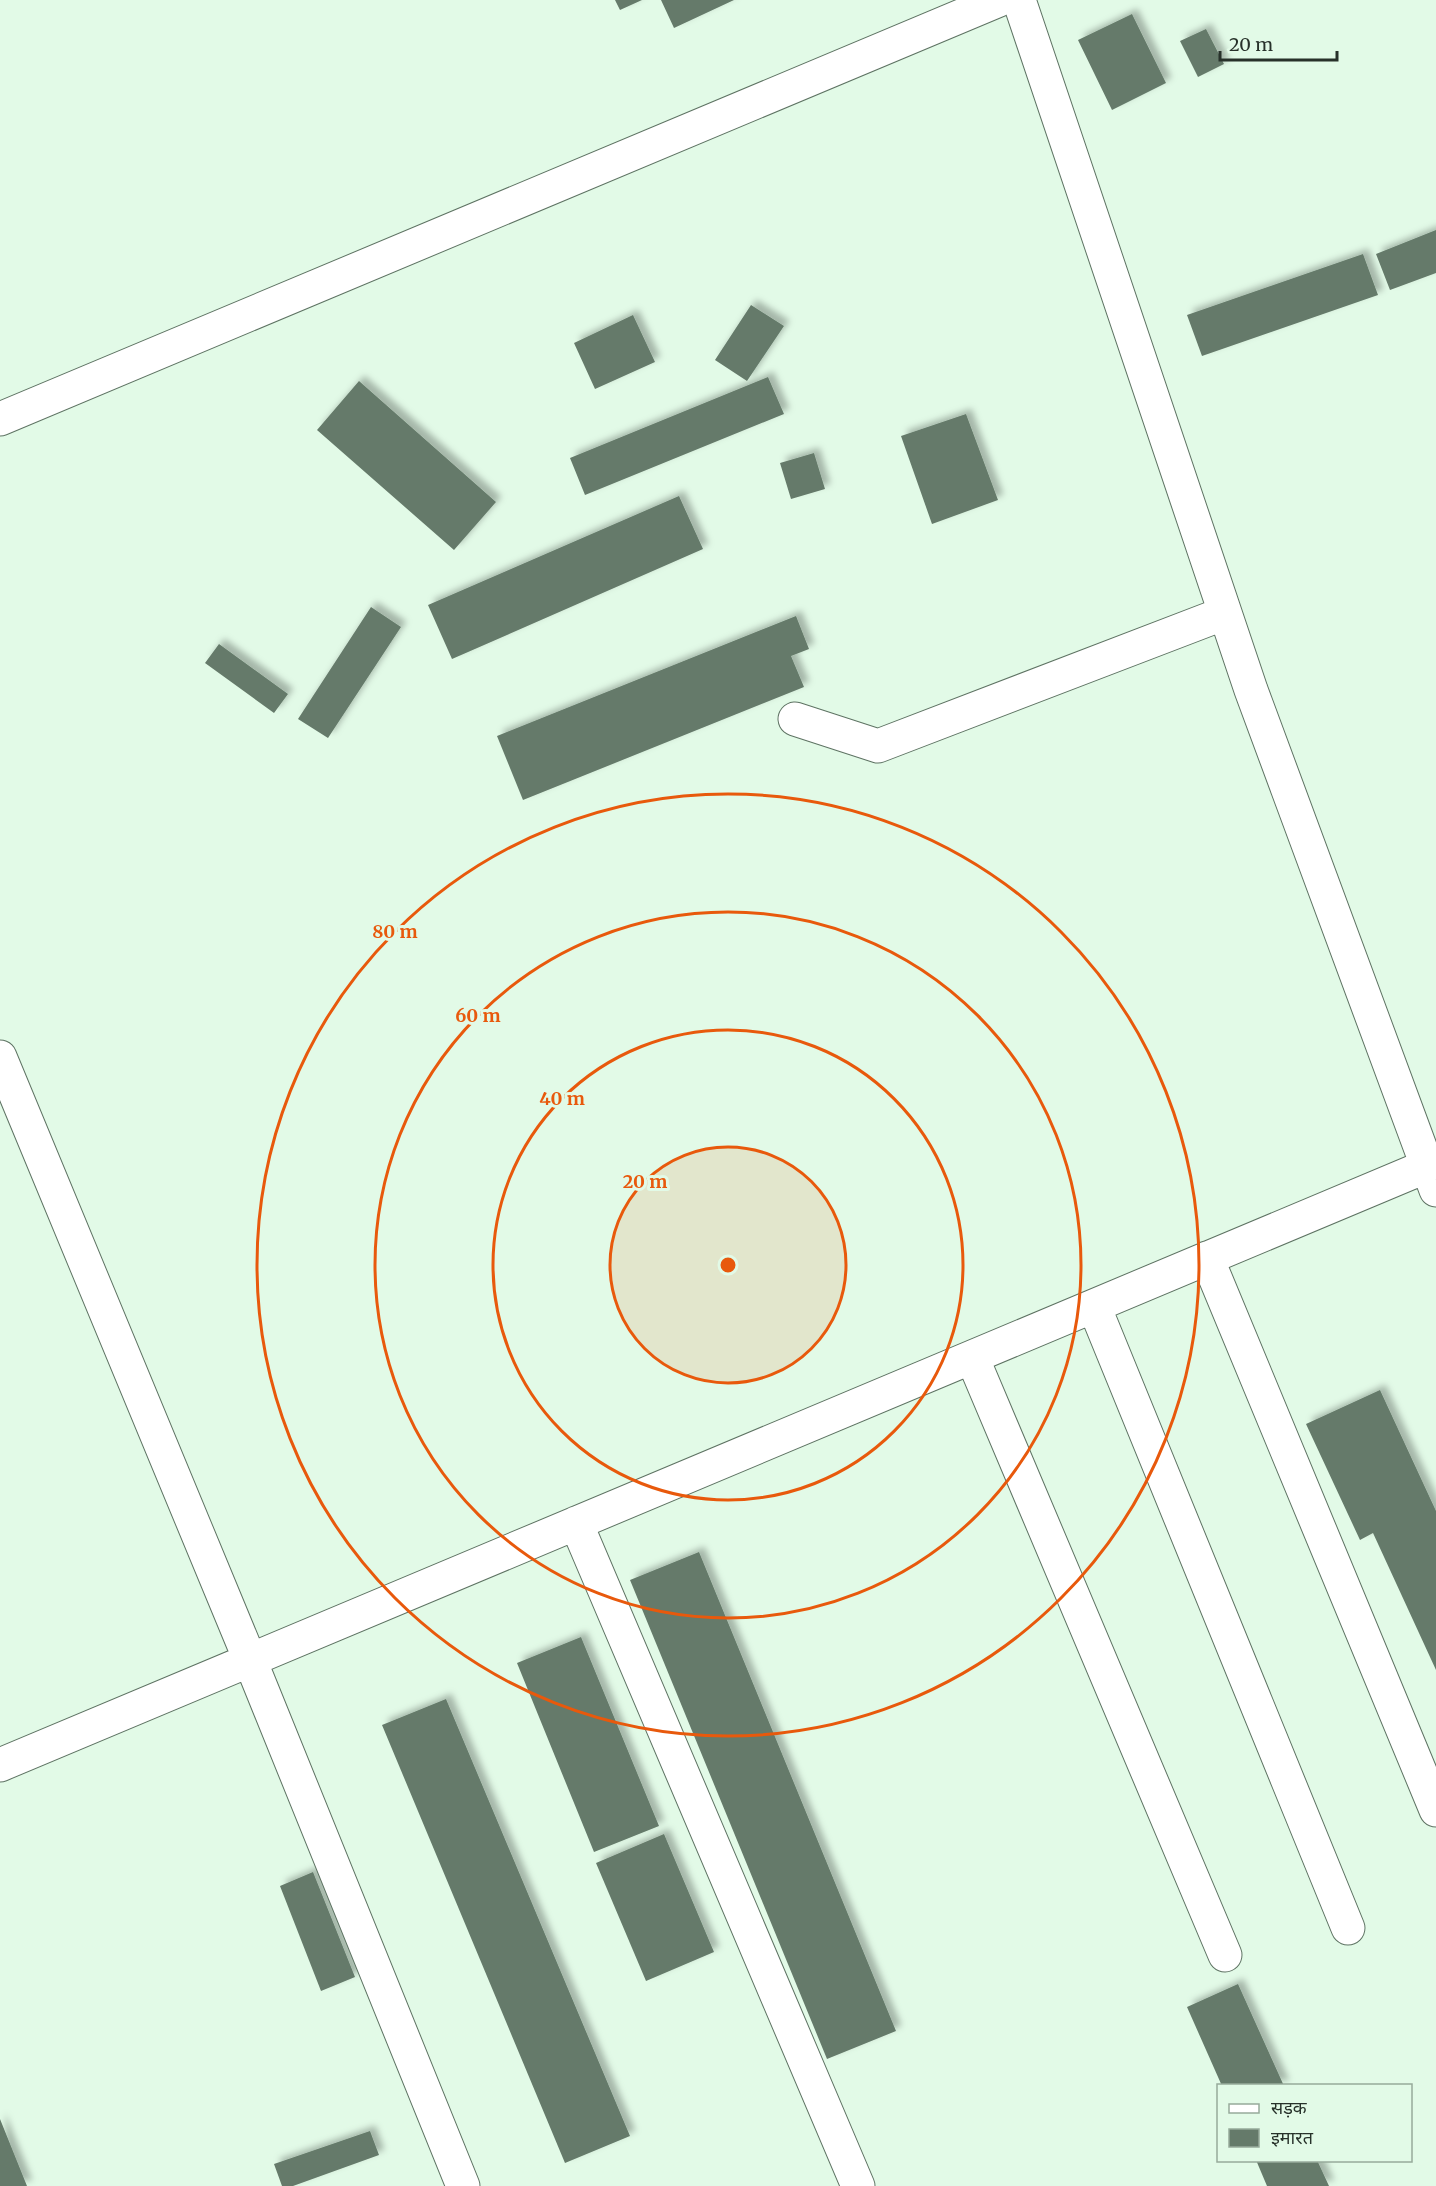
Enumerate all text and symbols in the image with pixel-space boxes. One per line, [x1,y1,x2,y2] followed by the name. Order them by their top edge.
[1220,24,1337,62] scale bar
[1229,33,1273,56] text: 20 m
[372,920,418,943] text: 80 m
[455,1004,501,1027] text: 60 m
[539,1087,585,1110] text: 40 m
[623,1170,667,1193] text: 20 m
[718,1255,738,1275] centre of rings
[1217,2084,1412,2162] legend
[1271,2096,1308,2119] text: सड़क
[1271,2126,1314,2149] text: इमारत

